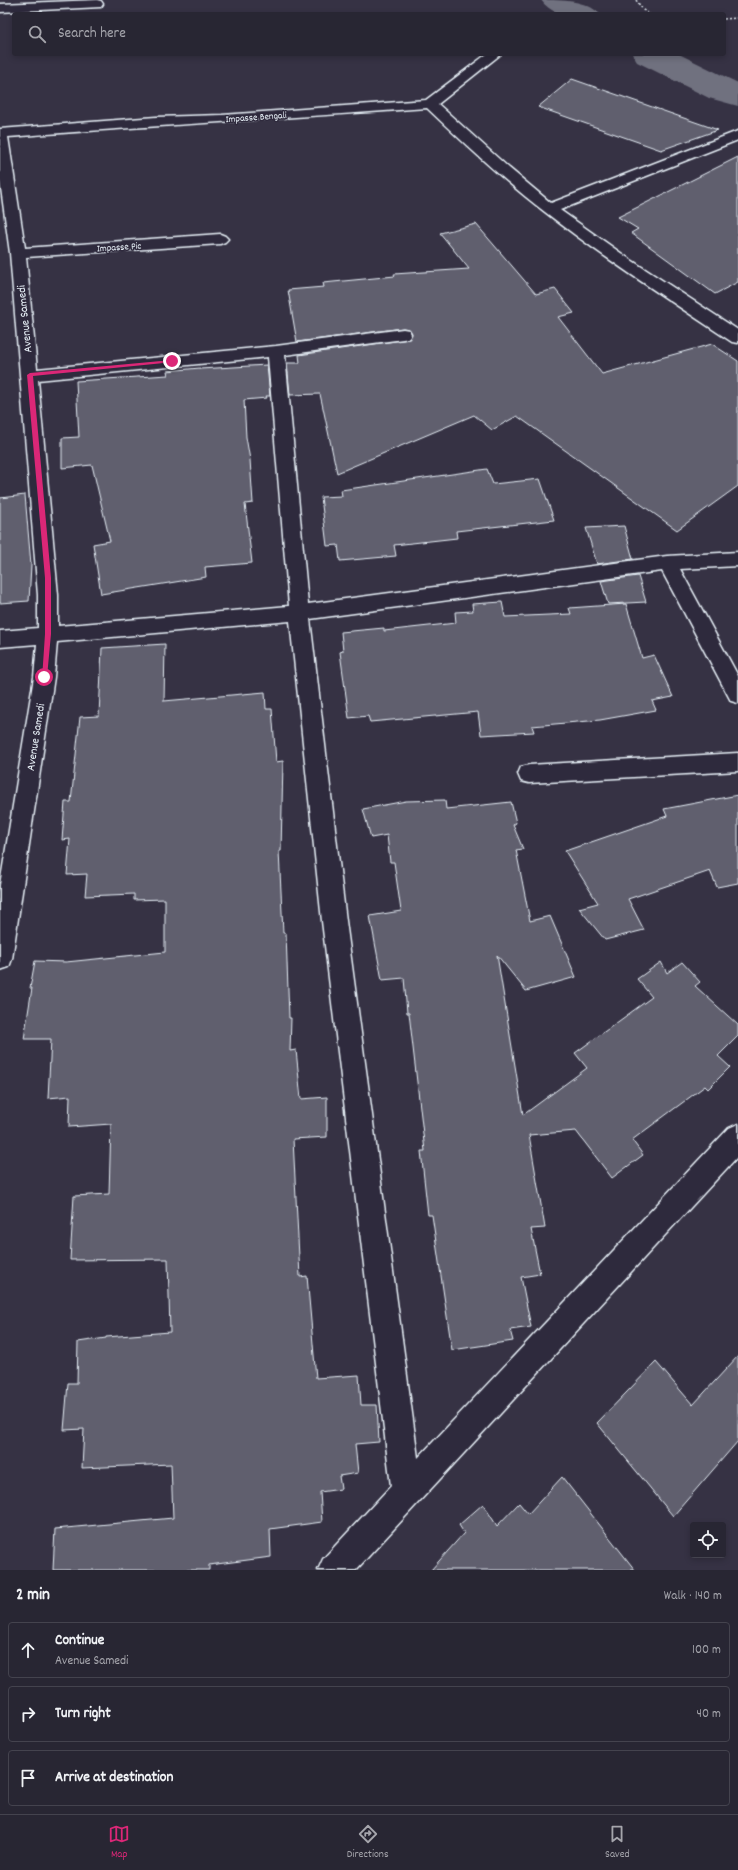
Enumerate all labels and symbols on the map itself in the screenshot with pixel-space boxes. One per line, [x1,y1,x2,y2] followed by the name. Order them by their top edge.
[225,109,287,127] street label: Impasse Bengali
[96,239,142,257] street label: Impasse Pic
[13,284,37,353] street label: Avenue Samedi
[163,352,181,370] route end
[35,668,53,686] route start
[23,702,50,772] street label: Avenue Samedi

